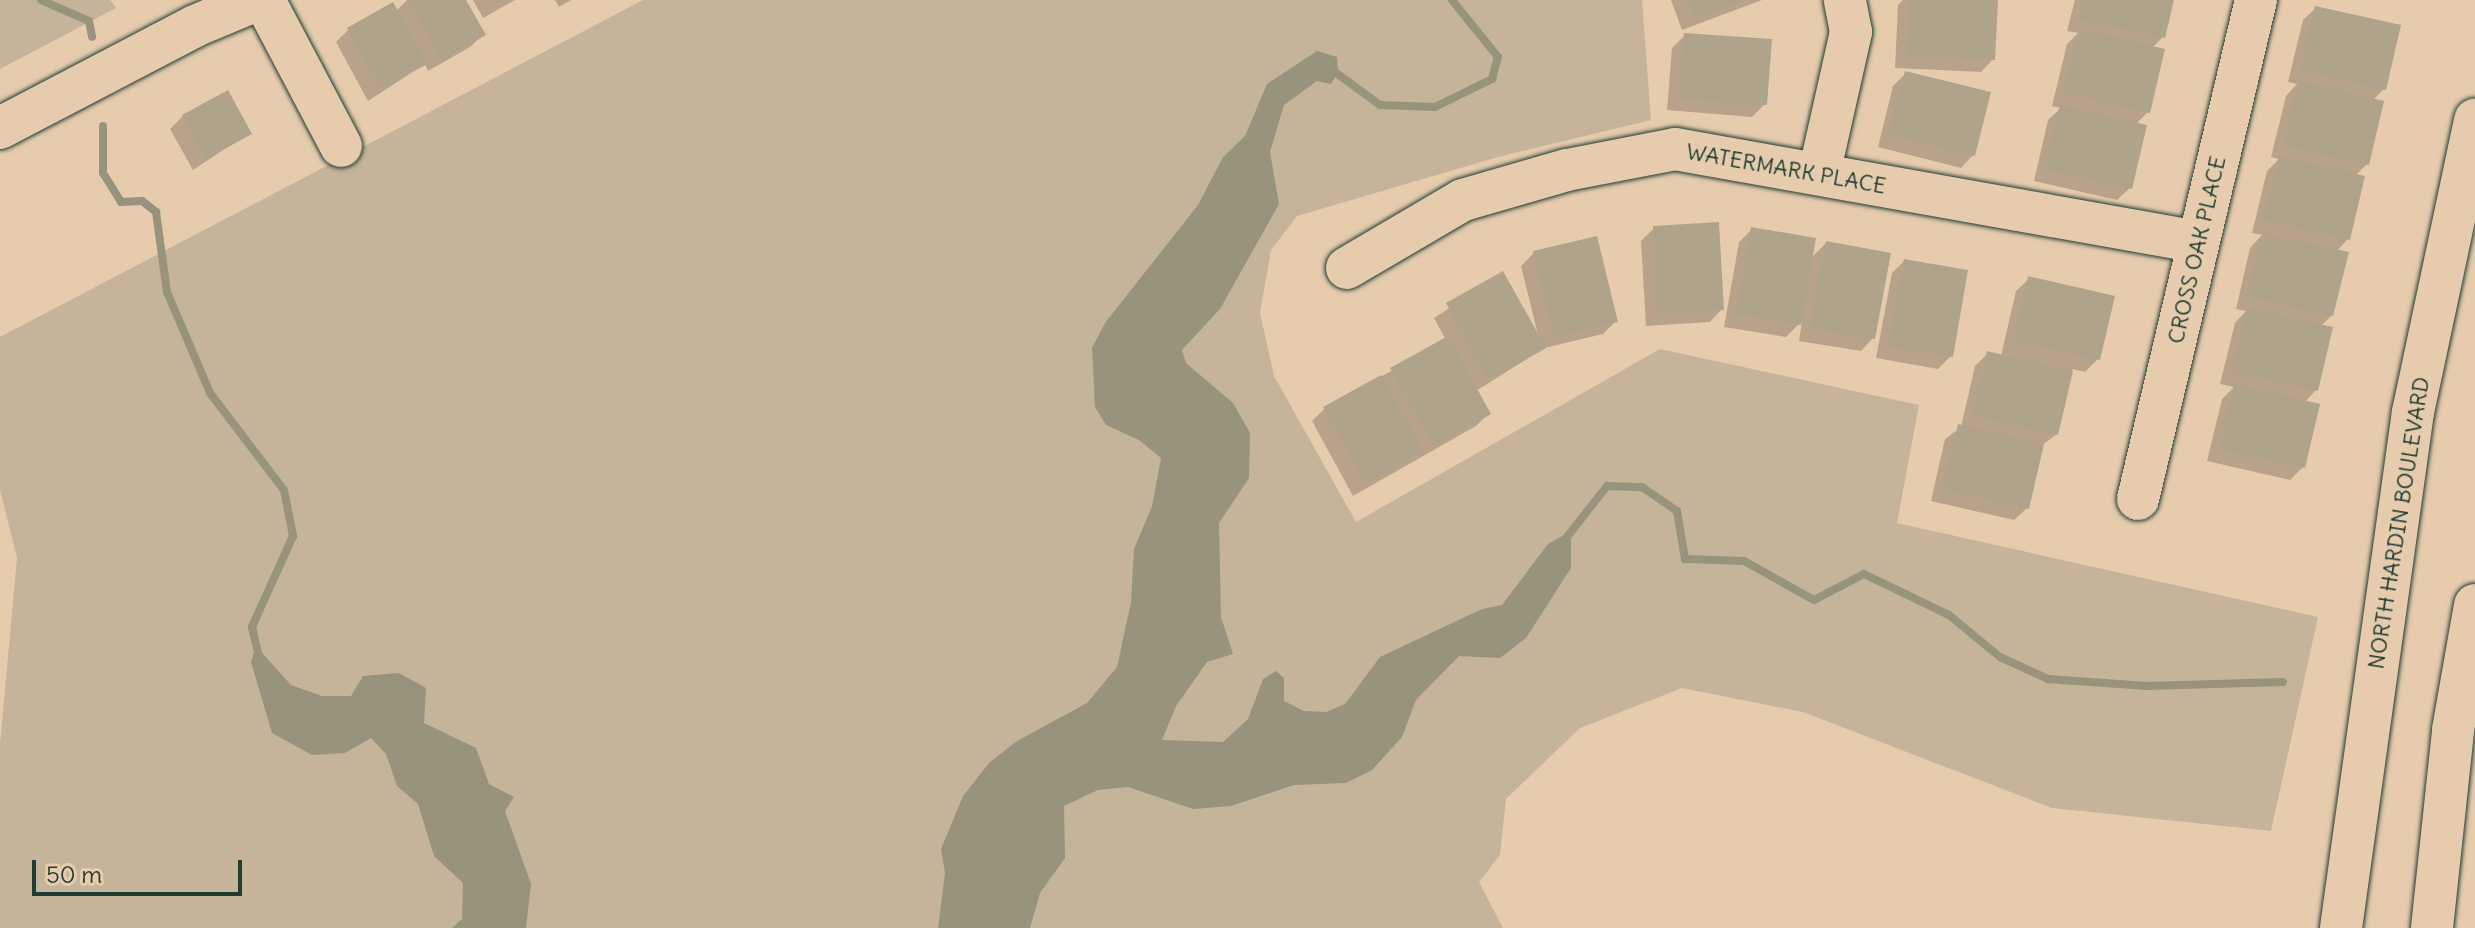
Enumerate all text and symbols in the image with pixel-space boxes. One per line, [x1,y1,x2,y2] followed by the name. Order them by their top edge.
[1684,138,1888,200] street label: WATERMARK PLACE
[2163,154,2231,346] street label: CROSS OAK PLACE
[2363,375,2435,671] street label: NORTH HARDIN BOULEVARD
[36,844,246,894] scale bar
[46,859,102,889] text: 50 m

